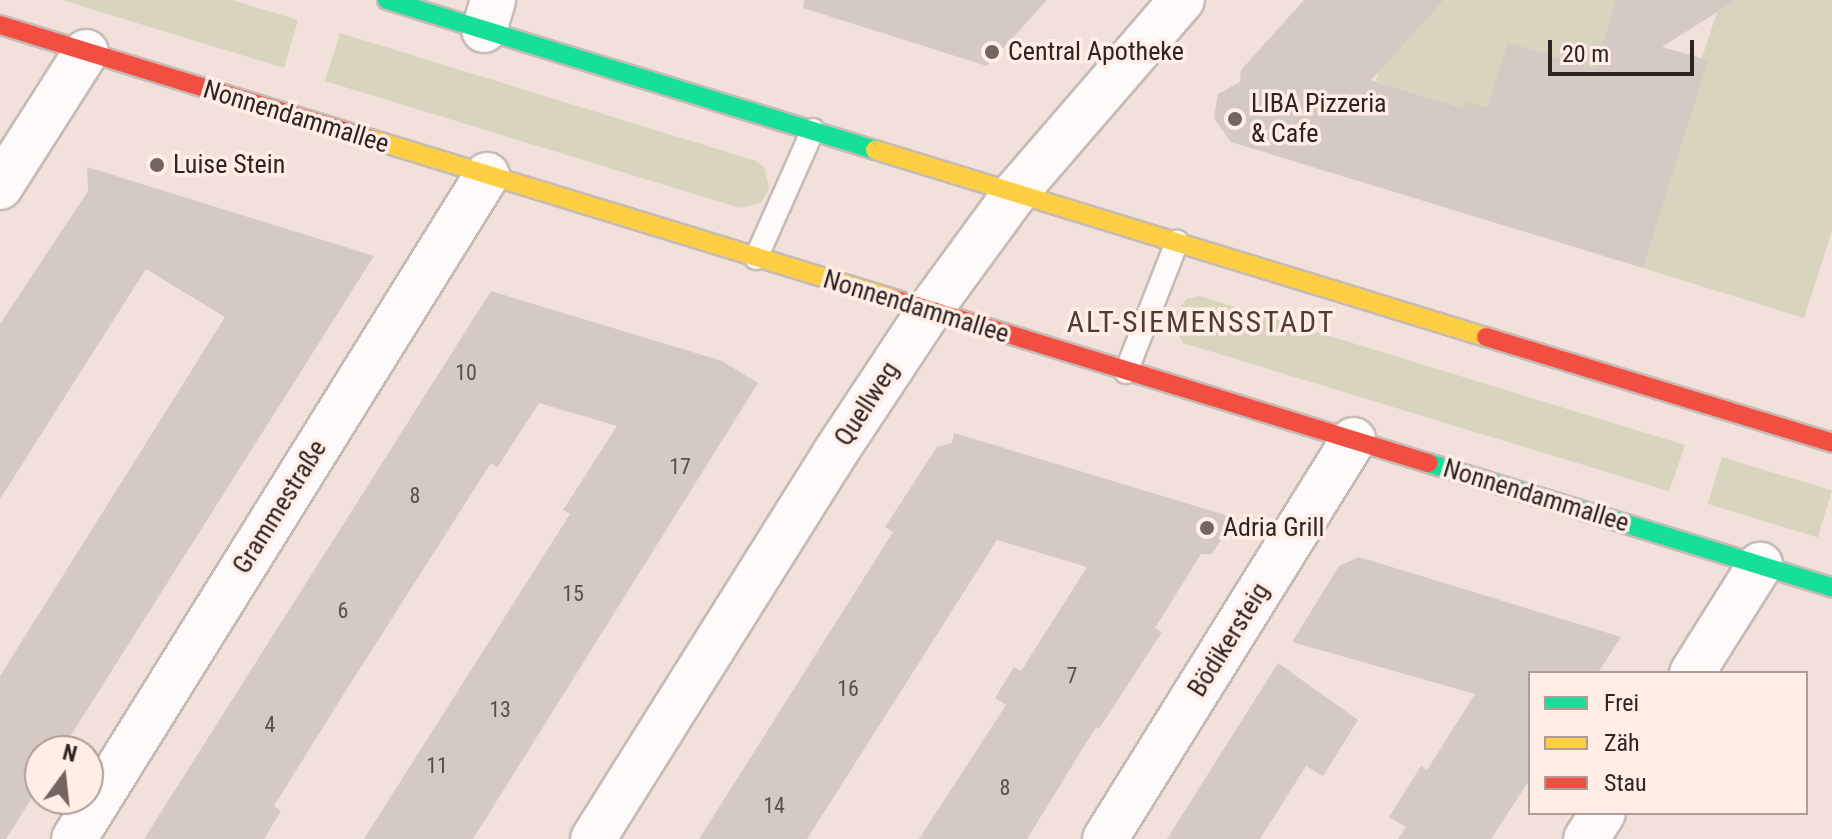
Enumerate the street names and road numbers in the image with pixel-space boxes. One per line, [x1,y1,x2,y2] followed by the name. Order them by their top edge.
[199,74,393,160] street label: Nonnendammallee
[819,264,1013,350] street label: Nonnendammallee
[828,356,906,452] street label: Quellweg
[227,434,333,580] street label: Grammestraße
[1439,453,1633,539] street label: Nonnendammallee
[1182,577,1276,703] street label: Bödikersteig

